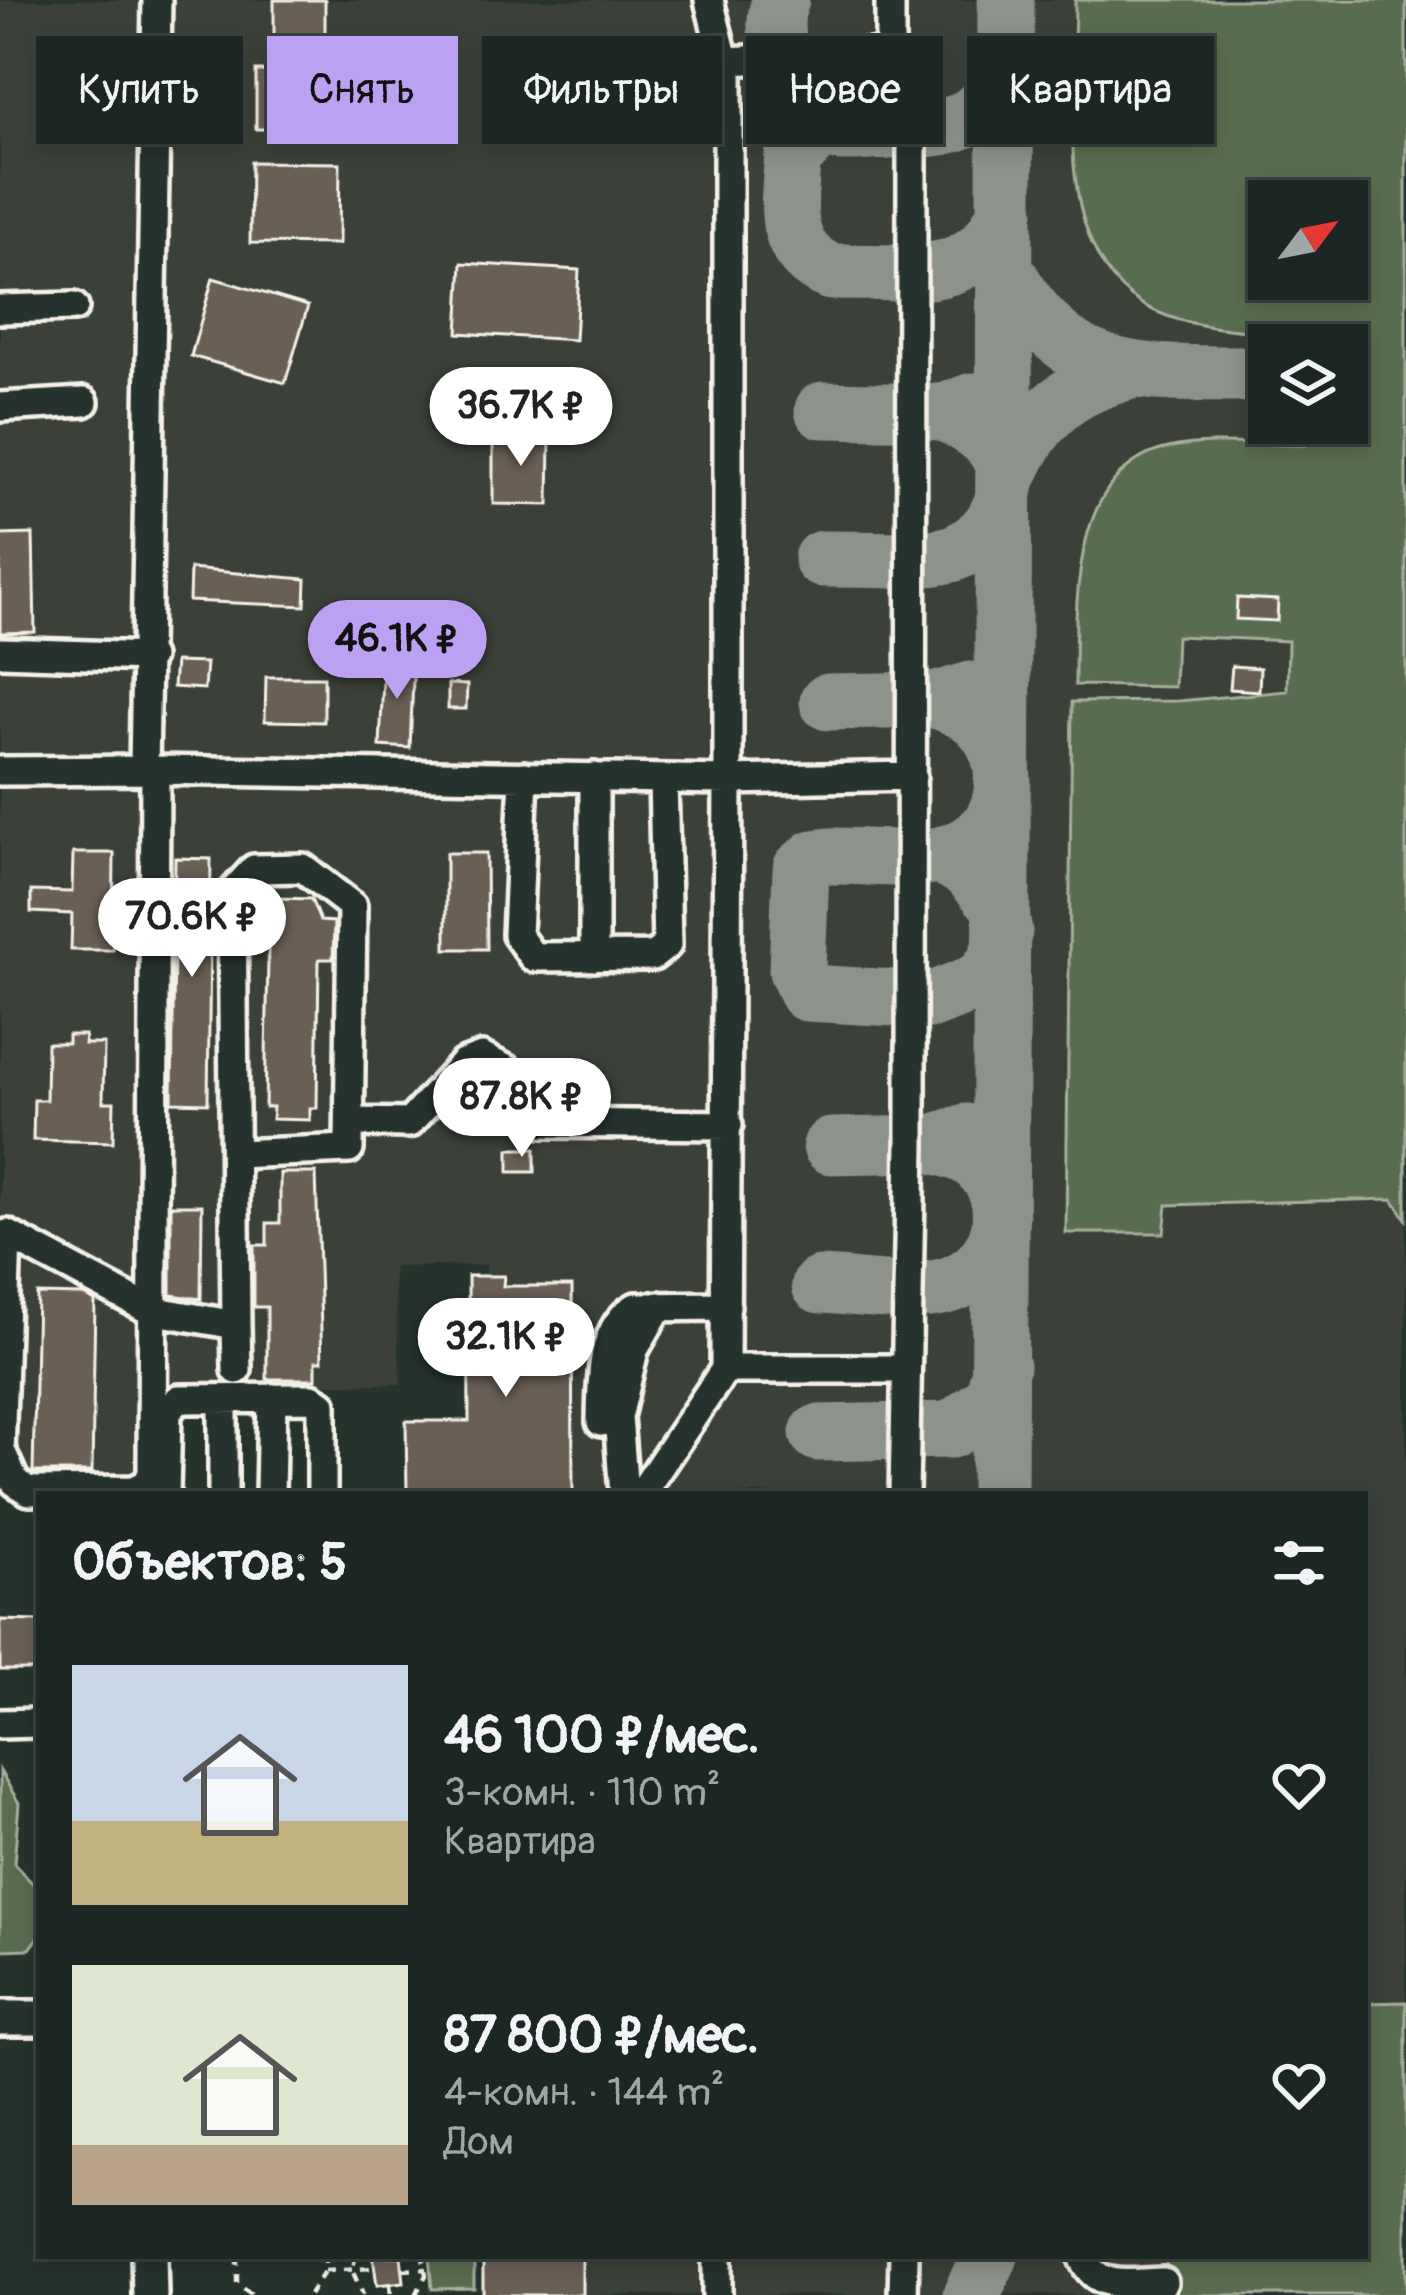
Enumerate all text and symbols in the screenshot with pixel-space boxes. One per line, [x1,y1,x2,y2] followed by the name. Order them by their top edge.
[36,36,243,144] chip: Купить
[267,36,458,144] chip: Снять
[482,36,722,144] chip: Фильтры
[746,36,943,144] chip: Новое
[967,36,1214,144] chip: Квартира
[1248,180,1368,300] north arrow
[1248,180,1368,444] map controls
[1248,324,1368,444] button: layers
[410,367,632,469] pin: 36.7K ₽
[456,381,586,430] text: 36.7K ₽
[286,600,508,702] pin: 46.1K ₽
[335,614,459,663] text: 46.1K ₽
[81,878,303,980] pin: 70.6K ₽
[125,892,259,941] text: 70.6K ₽
[411,1058,633,1160] pin: 87.8K ₽
[460,1072,584,1121] text: 87.8K ₽
[395,1298,617,1400] pin: 32.1K ₽
[445,1312,567,1361] text: 32.1K ₽
[1266,1530,1332,1596] icon: filters
[72,1531,347,1595] text: Объектов: 5
[444,1704,760,1768] text: 46 100 ₽/мес.
[168,1713,312,1857] icon: home
[1266,1752,1332,1818] icon: heart
[444,1768,720,1817] text: 3-комн. · 110 m²
[444,1817,596,1866] text: Квартира
[444,2004,759,2068] text: 87 800 ₽/мес.
[168,2013,312,2157] icon: home
[1266,2052,1332,2118] icon: heart
[444,2068,724,2117] text: 4-комн. · 144 m²
[444,2117,514,2166] text: Дом

